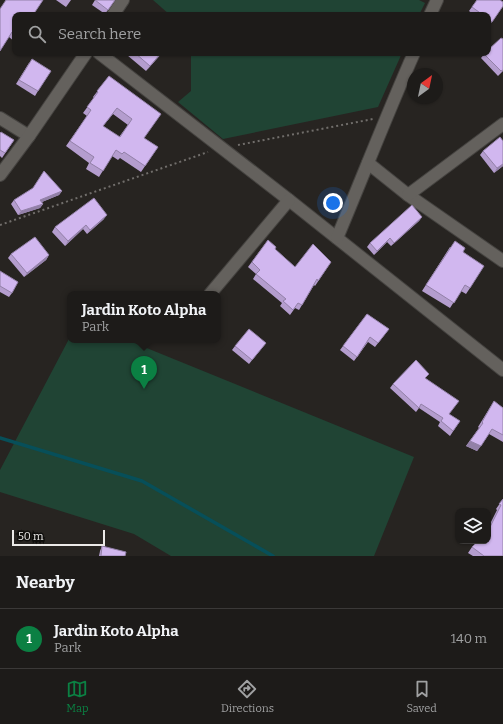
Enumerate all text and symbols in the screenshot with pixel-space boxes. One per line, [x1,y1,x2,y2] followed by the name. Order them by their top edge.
[12,12,491,56] search box
[26,23,48,45] icon: search
[58,25,141,43] text: Search here
[407,68,443,104] north arrow
[323,193,343,213] your location
[67,291,221,343] popup
[82,301,206,319] text: Jardin Koto Alpha
[82,319,109,334] text: Park
[131,356,157,389] pin: 1
[455,508,491,544] map controls
[455,508,491,544] button: layers
[12,528,105,547] scale bar
[18,530,44,543] text: 50 m
[16,572,75,593] text: Nearby
[54,622,179,640] text: Jardin Koto Alpha
[26,631,32,646] text: 1
[451,631,487,646] text: 140 m
[54,640,81,655] text: Park
[66,678,88,715] tab: Map
[221,678,274,715] tab: Directions
[406,678,437,715] tab: Saved

